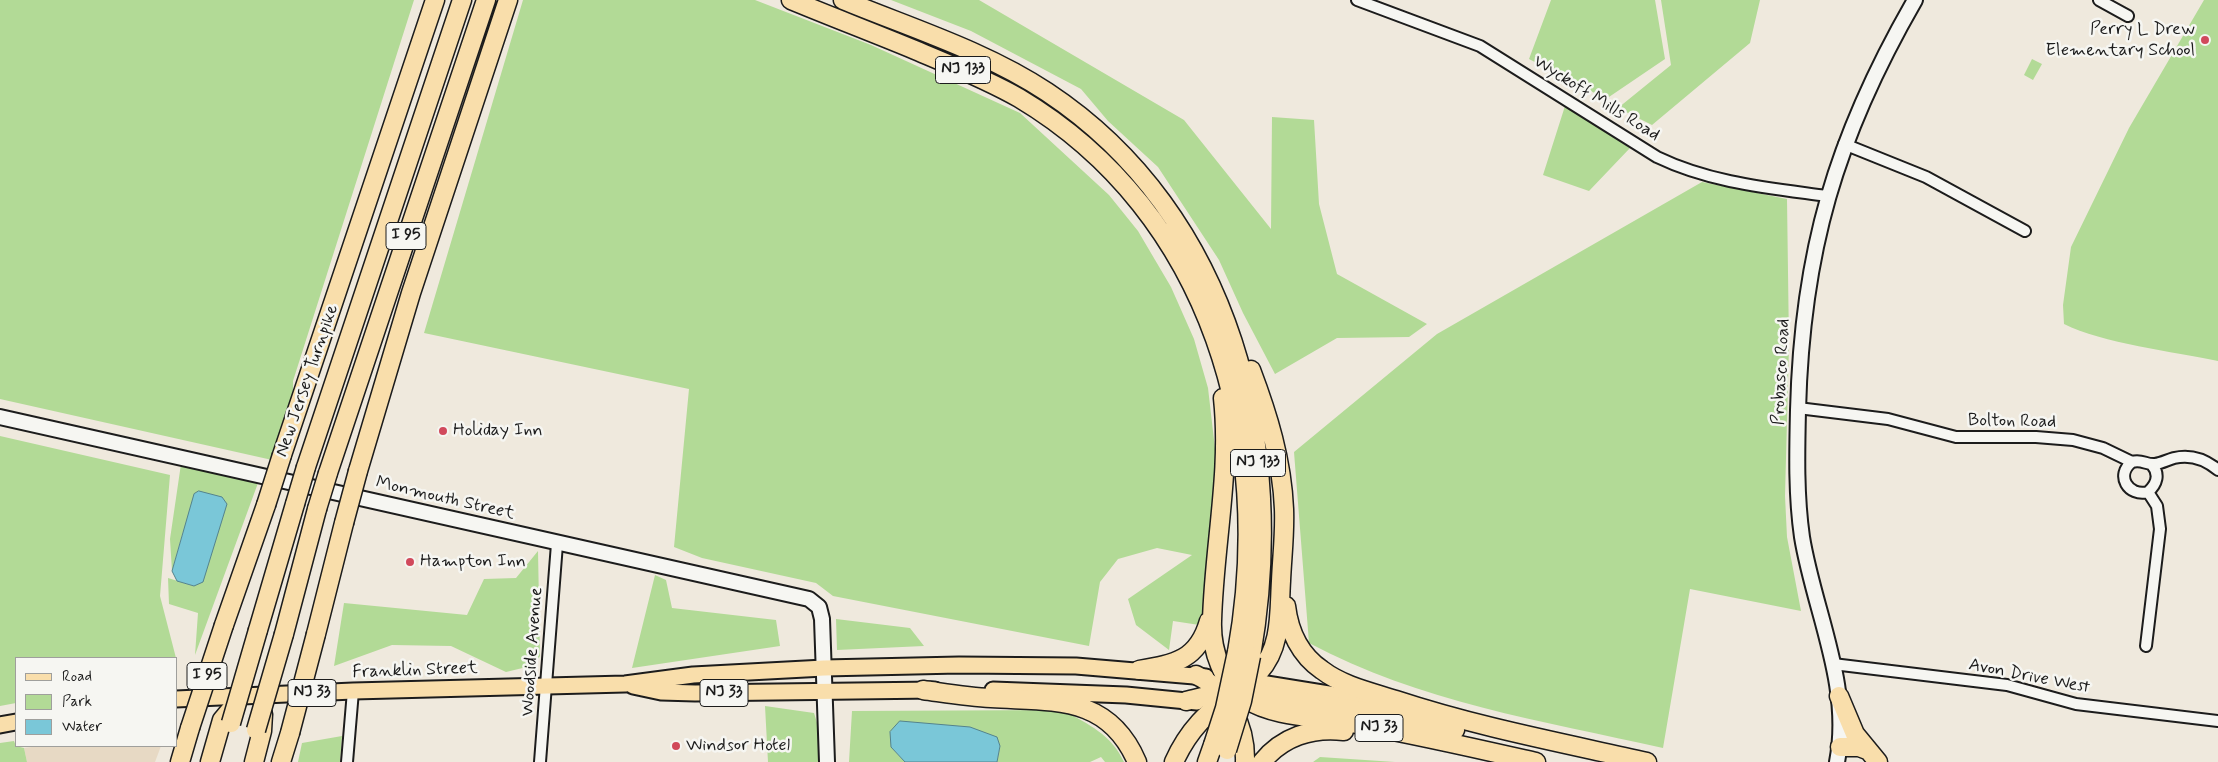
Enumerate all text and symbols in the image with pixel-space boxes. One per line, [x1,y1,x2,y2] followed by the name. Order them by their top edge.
[2045,19,2195,62] place label: Perry L Drew Elementary School
[2199,34,2211,46] marker: Perry L Drew Elementary School
[1529,51,1663,147] street label: Wyckoff Mills Road
[936,56,990,84] road number: NJ 133
[386,222,426,250] road number: I 95
[272,302,344,460] street label: New Jersey Turnpike
[1768,318,1796,426] street label: Probasco Road
[1968,410,2056,434] street label: Bolton Road
[453,420,543,442] place label: Holiday Inn
[437,425,449,437] marker: Holiday Inn
[1230,449,1286,476] road number: NJ 133
[373,473,517,525] street label: Monmouth Street
[420,551,526,573] place label: Hampton Inn
[404,556,416,568] marker: Hampton Inn
[518,587,548,717] street label: Woodside Avenue
[1967,655,2091,699] street label: Avon Drive West
[15,657,178,747] legend
[352,658,478,684] street label: Franklin Street
[187,662,227,689] road number: I 95
[62,667,92,687] text: Road
[288,680,336,706] road number: NJ 33
[700,680,748,706] road number: NJ 33
[62,692,92,712] text: Park
[1355,714,1403,741] road number: NJ 33
[62,717,102,737] text: Water
[686,735,790,757] place label: Windsor Hotel
[670,740,682,752] marker: Windsor Hotel

